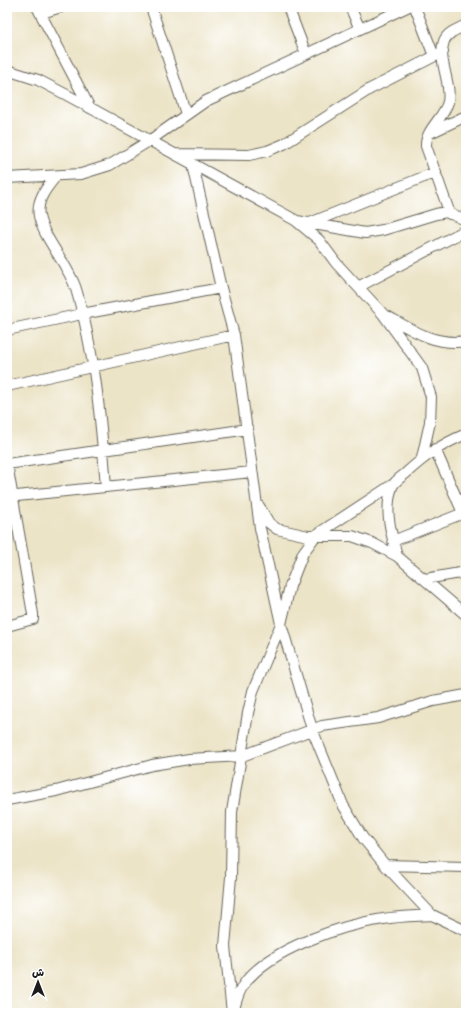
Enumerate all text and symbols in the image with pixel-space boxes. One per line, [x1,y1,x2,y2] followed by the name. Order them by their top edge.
[18,962,58,1002] north arrow
[32,965,44,979] text: ش

